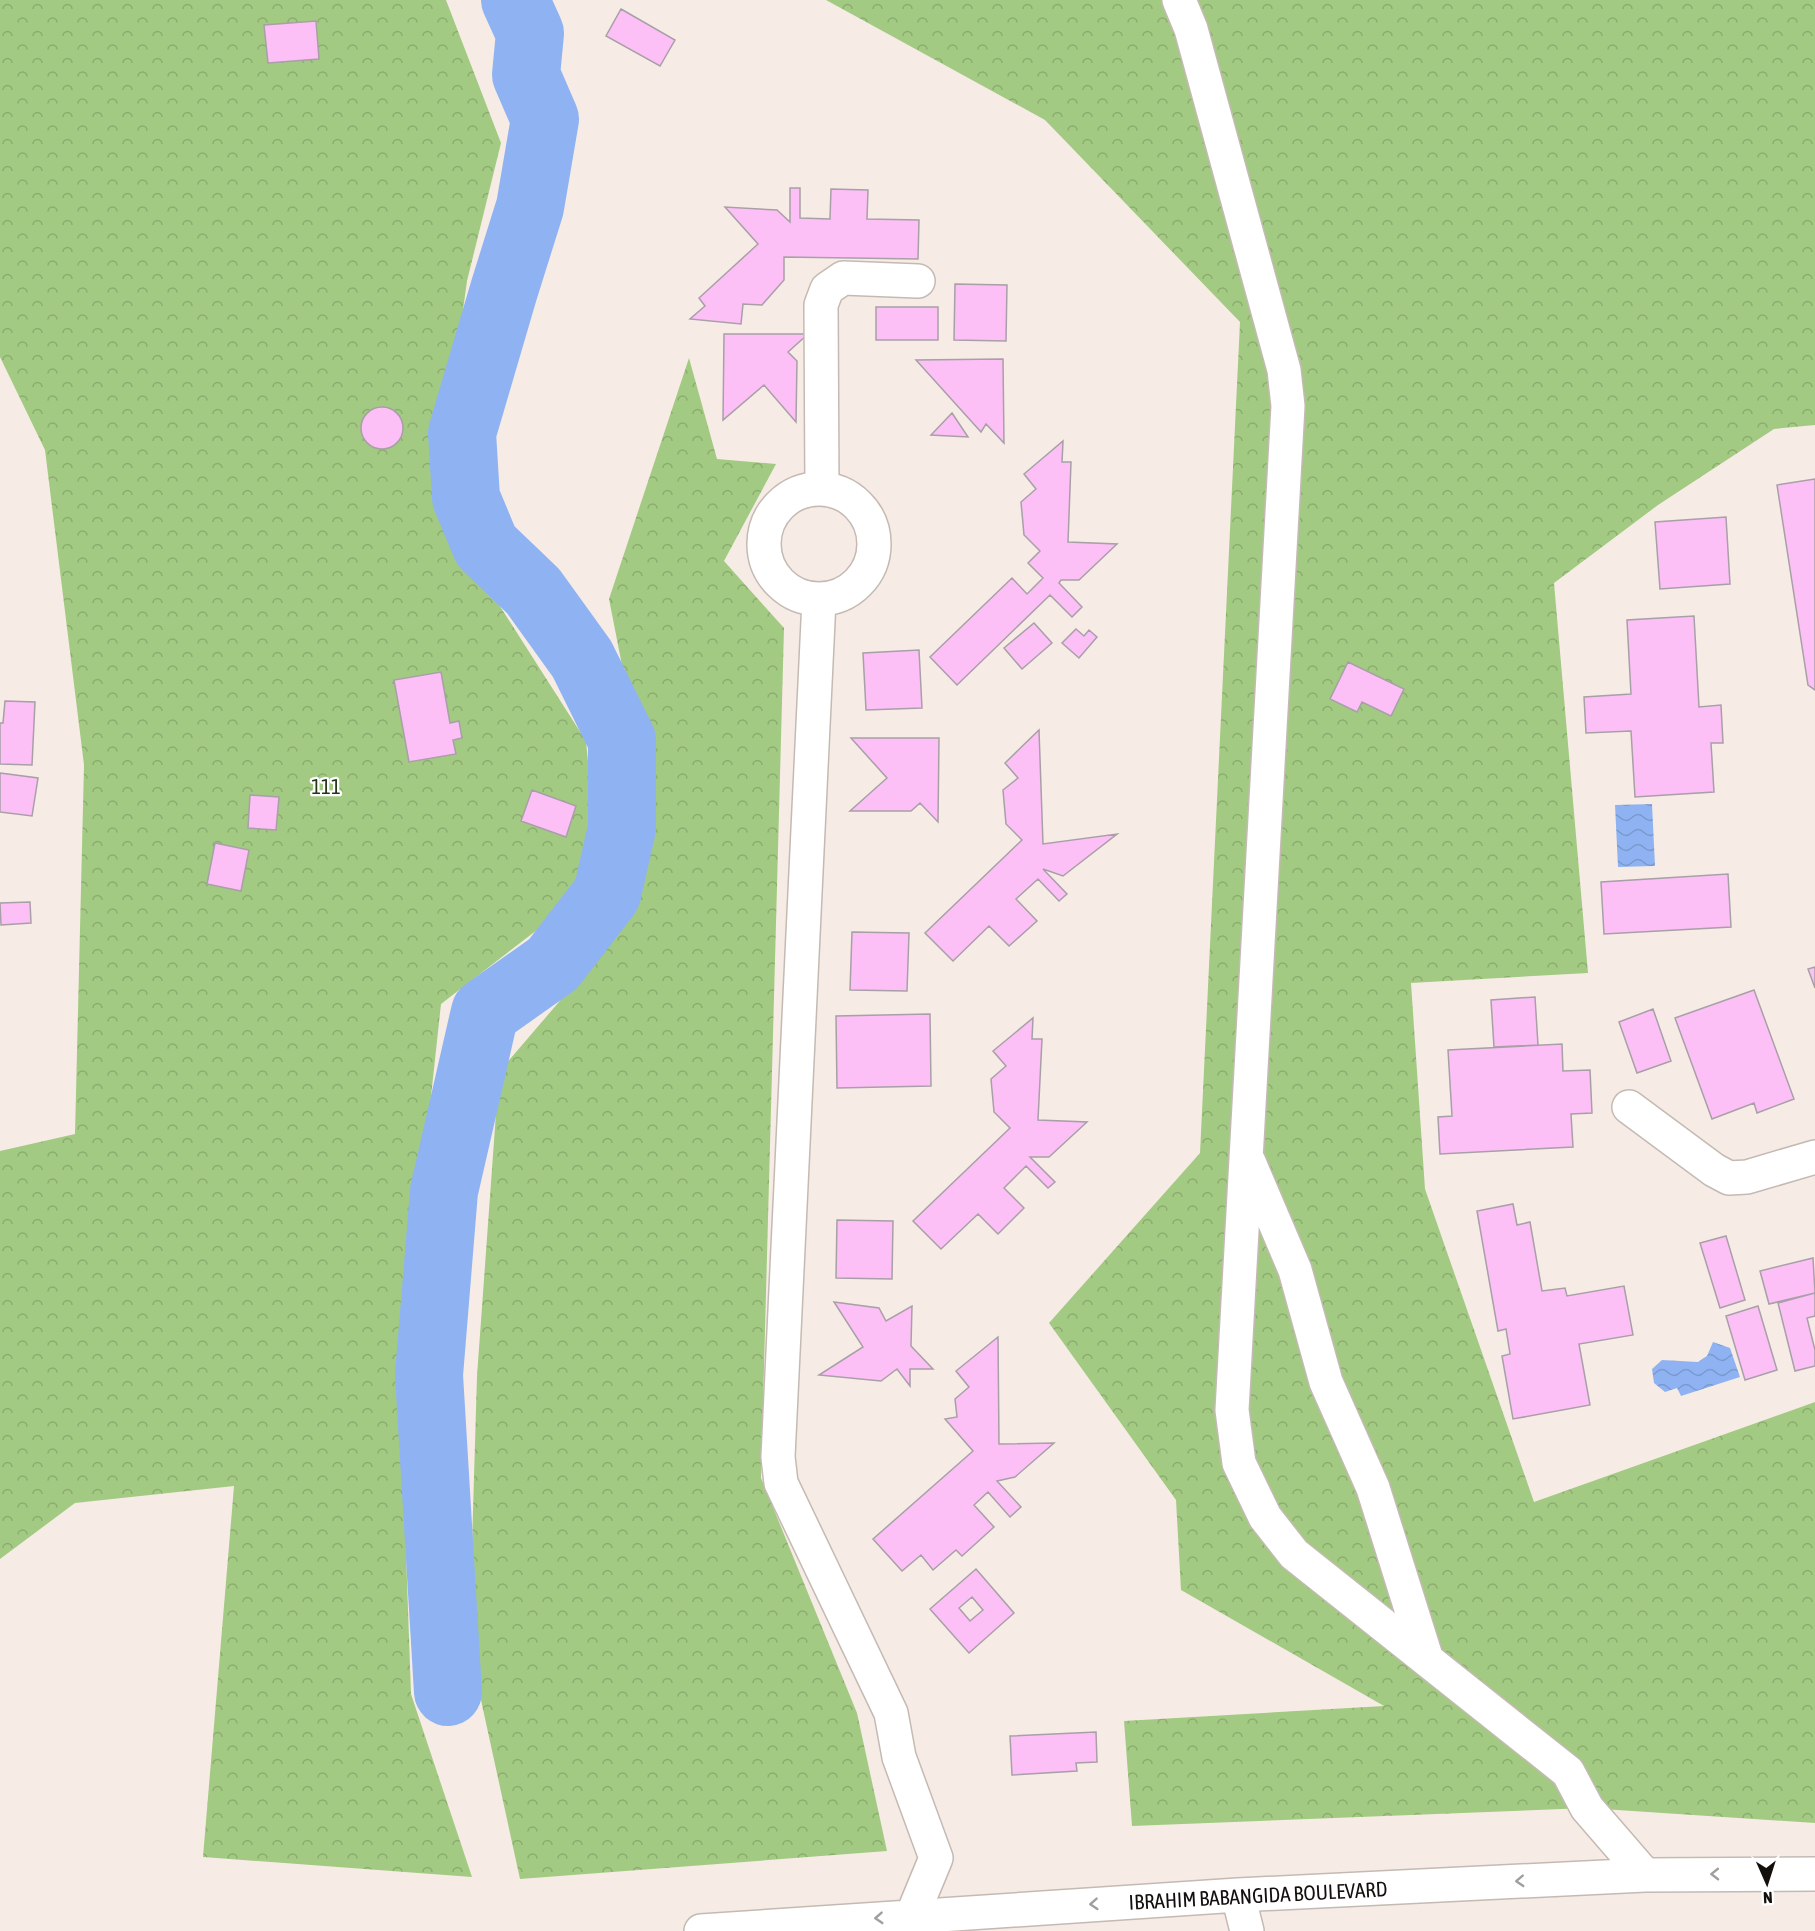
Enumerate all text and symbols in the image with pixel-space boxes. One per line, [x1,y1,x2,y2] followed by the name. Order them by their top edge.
[311,774,341,798] park label: 111
[1737,1853,1797,1913] north arrow
[1710,1868,1719,1880] one-way arrow
[1515,1875,1524,1888] one-way arrow
[1128,1876,1388,1914] street label: IBRAHIM BABANGIDA BOULEVARD
[1763,1889,1773,1907] text: N
[1090,1897,1099,1910] one-way arrow
[874,1911,883,1924] one-way arrow

